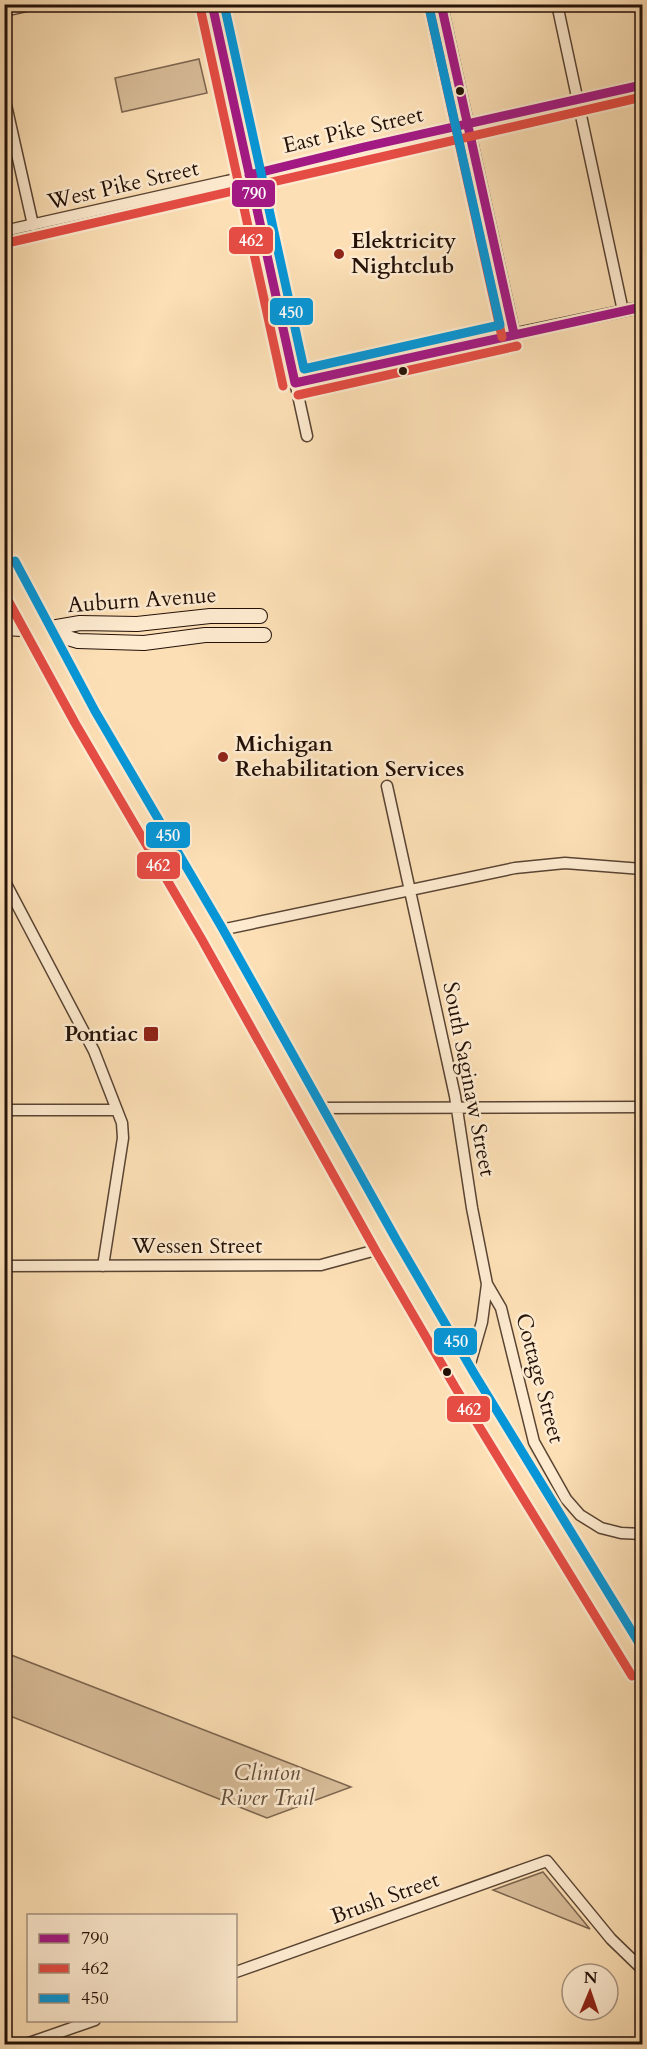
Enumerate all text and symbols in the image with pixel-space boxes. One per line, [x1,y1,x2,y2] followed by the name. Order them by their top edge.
[454,85,466,97] unlabelled marker
[280,99,426,161] street label: East Pike Street
[43,153,202,217] street label: West Pike Street
[231,179,276,208] line badge: 790
[242,183,266,205] text: 790
[228,226,274,255] line badge: 462
[351,226,457,281] place label: Elektricity Nightclub
[239,230,263,252] text: 462
[332,247,346,261] marker: Elektricity Nightclub
[269,297,314,326] line badge: 450
[279,302,303,324] text: 450
[397,365,409,377] unlabelled marker
[66,580,218,620] street label: Auburn Avenue
[235,729,464,784] place label: Michigan Rehabilitation Services
[216,750,230,764] marker: Michigan Rehabilitation Services
[145,821,191,849] line badge: 450
[156,825,180,847] text: 450
[136,851,181,880] line badge: 462
[146,855,170,877] text: 462
[435,979,503,1179] street label: South Saginaw Street
[64,1019,138,1049] place label: Pontiac
[142,1025,160,1043] marker: Pontiac
[131,1231,262,1261] street label: Wessen Street
[508,1310,572,1446] street label: Cottage Street
[433,1327,478,1356] line badge: 450
[444,1331,468,1353] text: 450
[441,1366,453,1378] unlabelled marker
[446,1395,491,1423] line badge: 462
[457,1399,481,1421] text: 462
[220,1758,315,1813] park label: Clinton River Trail
[327,1865,443,1931] street label: Brush Street
[27,1914,237,2022] legend
[81,1926,109,1951] text: 790
[81,1956,109,1981] text: 462
[560,1962,620,2022] north arrow
[583,1967,598,1989] text: N
[81,1986,109,2011] text: 450

